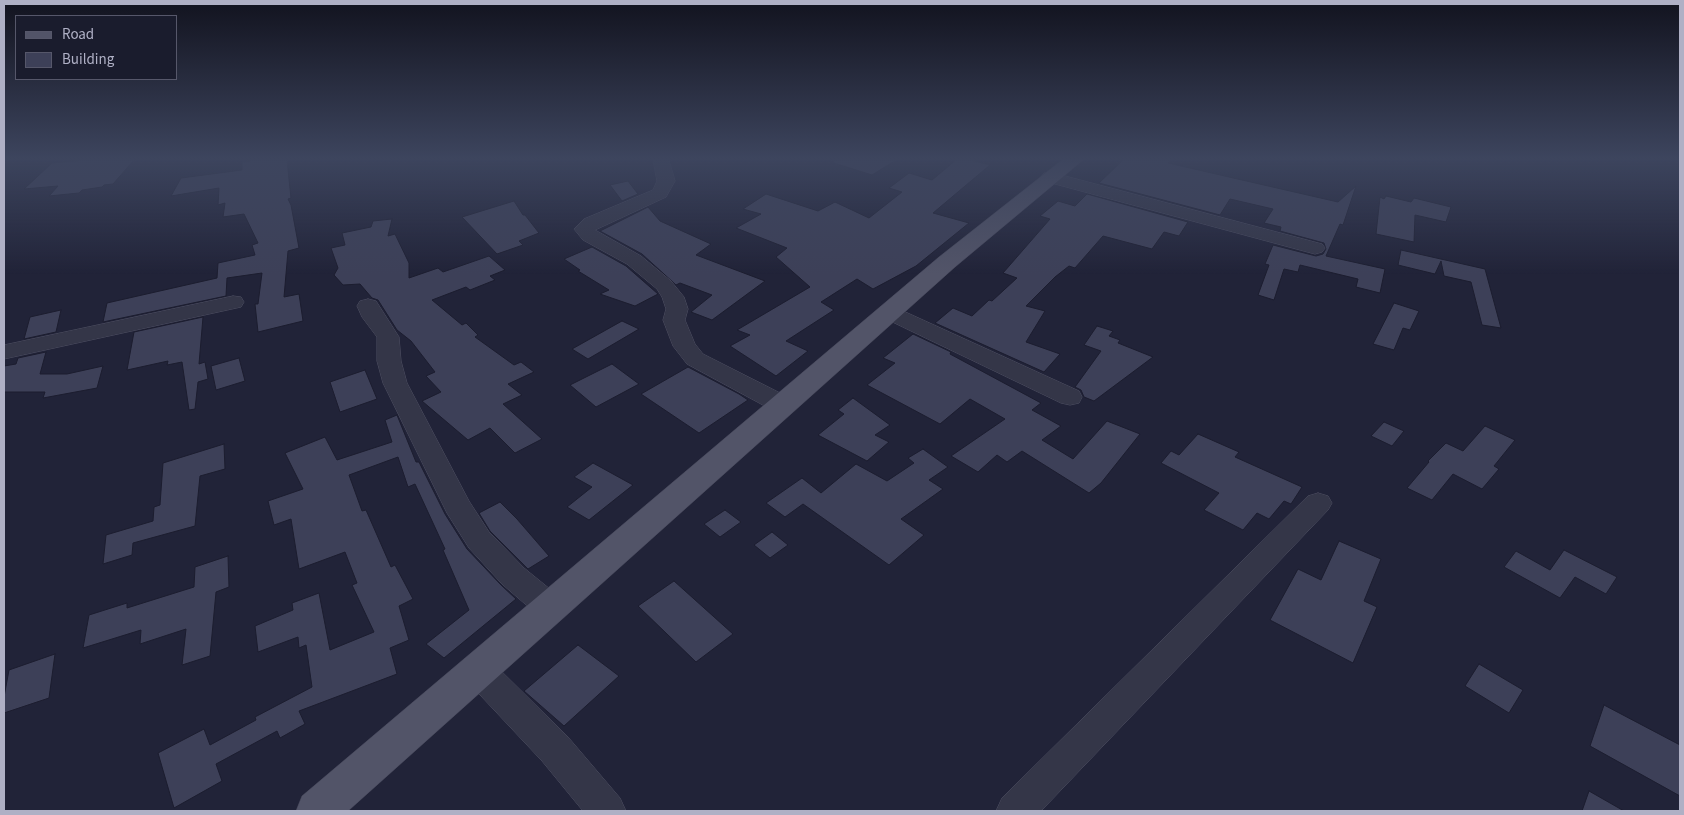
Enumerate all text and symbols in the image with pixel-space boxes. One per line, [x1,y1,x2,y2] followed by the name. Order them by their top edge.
[15,15,178,80] legend
[62,24,94,45] text: Road
[62,49,114,70] text: Building

